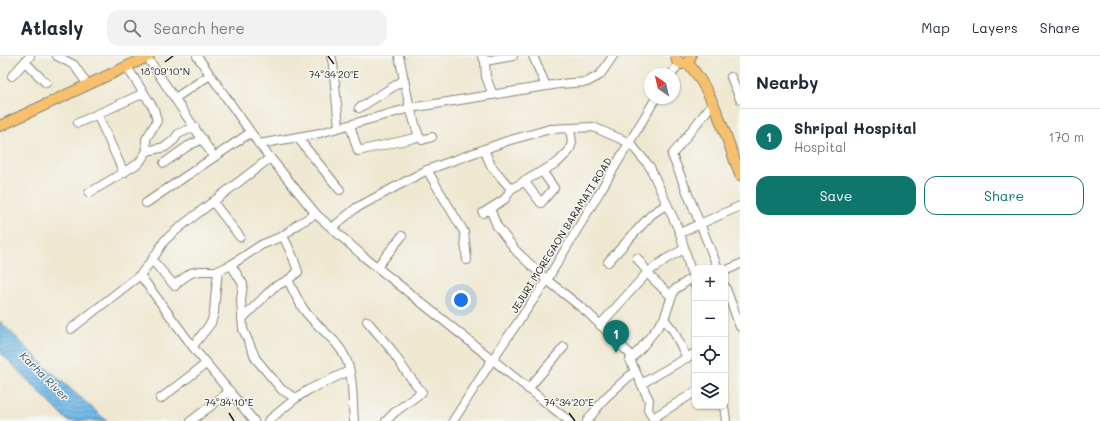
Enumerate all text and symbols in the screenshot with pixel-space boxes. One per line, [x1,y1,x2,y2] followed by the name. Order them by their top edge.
[107,10,387,46] search box
[20,15,83,40] text: Atlasly
[121,17,143,39] icon: search
[153,18,245,38] text: Search here
[921,18,950,37] text: Map
[972,18,1018,37] text: Layers
[1040,18,1080,37] text: Share
[140,64,190,78] text: 18°09'10"N
[309,67,359,81] text: 74°34'20"E
[644,68,680,104] north arrow
[756,71,818,93] text: Nearby
[794,118,916,138] text: Shripal Hospital
[766,128,772,145] text: 1
[1048,128,1084,145] text: 170 m
[794,138,846,155] text: Hospital
[507,154,615,315] street label: JEJURI MOREGAON BARAMATI ROAD
[756,176,916,215] button: Save
[924,176,1084,215] button: Share
[692,265,728,409] map controls
[692,265,728,301] button: +
[451,290,471,310] your location
[692,301,728,337] button: −
[603,320,629,353] pin: 1
[692,337,728,373] button: locate
[17,348,73,404] water label: Karha River
[692,373,728,409] button: layers
[204,395,254,409] text: 74°34'10"E
[544,395,594,409] text: 74°34'20"E

